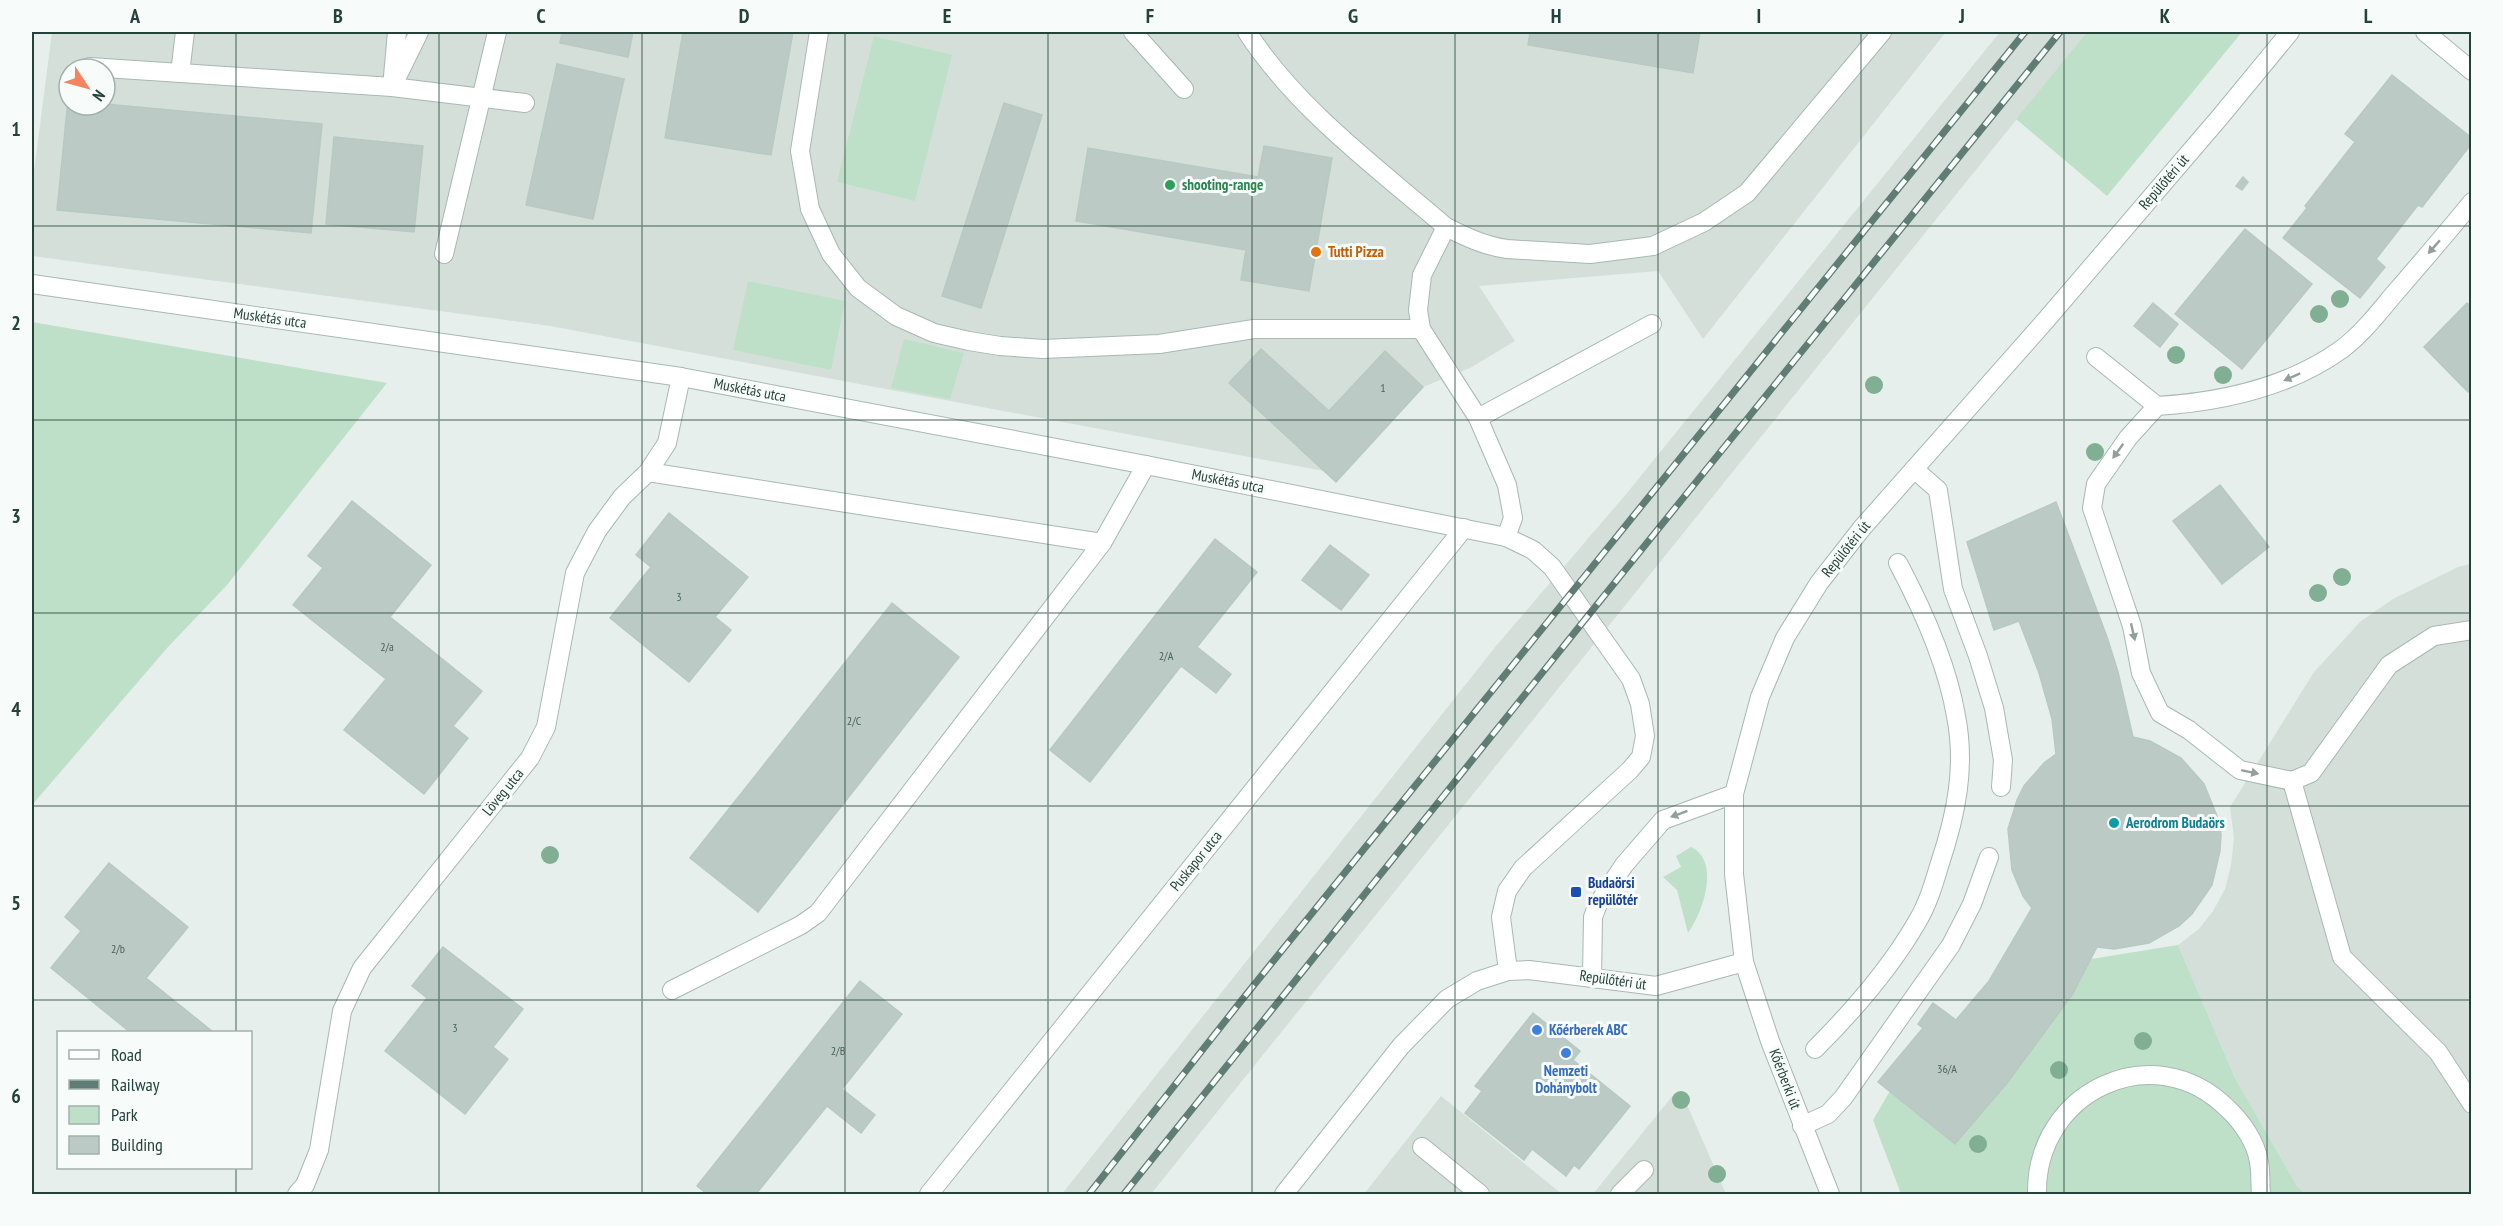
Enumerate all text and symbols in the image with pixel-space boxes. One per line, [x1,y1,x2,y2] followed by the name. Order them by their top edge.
[129,3,141,29] text: A
[333,3,343,29] text: B
[536,3,546,29] text: C
[739,3,750,29] text: D
[943,3,951,29] text: E
[1146,3,1154,29] text: F
[1348,3,1358,29] text: G
[1551,3,1561,29] text: H
[1757,3,1761,29] text: I
[1958,3,1965,29] text: J
[2160,3,2171,29] text: K
[2364,3,2373,29] text: L
[57,57,117,117] north arrow
[89,86,110,105] text: N
[11,116,21,142] text: 1
[2134,150,2193,213] street label: Repülőtéri út
[1182,175,1263,194] place label: shooting-range
[1163,178,1177,192] marker: shooting-range
[2428,239,2441,254] one-way arrow
[1328,242,1384,261] place label: Tutti Pizza
[1309,245,1323,259] marker: Tutti Pizza
[232,303,308,332] street label: Muskétás utca
[11,310,21,336] text: 2
[2283,372,2300,381] one-way arrow
[712,373,788,406] street label: Muskétás utca
[1380,380,1386,395] house number: 1
[2113,443,2125,458] one-way arrow
[1190,464,1266,497] street label: Muskétás utca
[11,503,21,529] text: 3
[1817,517,1874,581] street label: Repülőtéri út
[676,589,682,604] house number: 3
[2128,623,2138,641] one-way arrow
[380,639,394,654] house number: 2/a
[1159,648,1174,663] house number: 2/A
[11,696,21,722] text: 4
[847,713,862,728] house number: 2/C
[478,764,527,819] street label: Löveg utca
[2241,768,2259,778] one-way arrow
[1670,810,1688,819] one-way arrow
[2125,813,2225,832] place label: Aerodrom Budaörs
[2107,816,2121,830] marker: Aerodrom Budaörs
[1166,827,1226,895] street label: Puskapor utca
[1588,873,1638,909] place label: Budaörsi repülőtér
[1569,885,1583,899] marker: Budaörsi repülőtér
[11,890,21,916] text: 5
[111,941,125,956] house number: 2/b
[1578,965,1648,994] street label: Repülőtéri út
[452,1020,458,1035] house number: 3
[1549,1020,1628,1039] place label: Kőérberek ABC
[1530,1023,1544,1037] marker: Kőérberek ABC
[57,1031,252,1169] legend
[111,1043,142,1066] text: Road
[831,1043,846,1058] house number: 2/B
[1559,1046,1573,1060] marker: Nemzeti Dohánybolt
[1765,1046,1806,1112] street label: Kőérberki út
[1535,1061,1597,1097] place label: Nemzeti Dohánybolt
[1937,1061,1957,1076] house number: 36/A
[111,1073,160,1096] text: Railway
[11,1083,21,1109] text: 6
[111,1103,138,1126] text: Park
[111,1133,163,1156] text: Building

